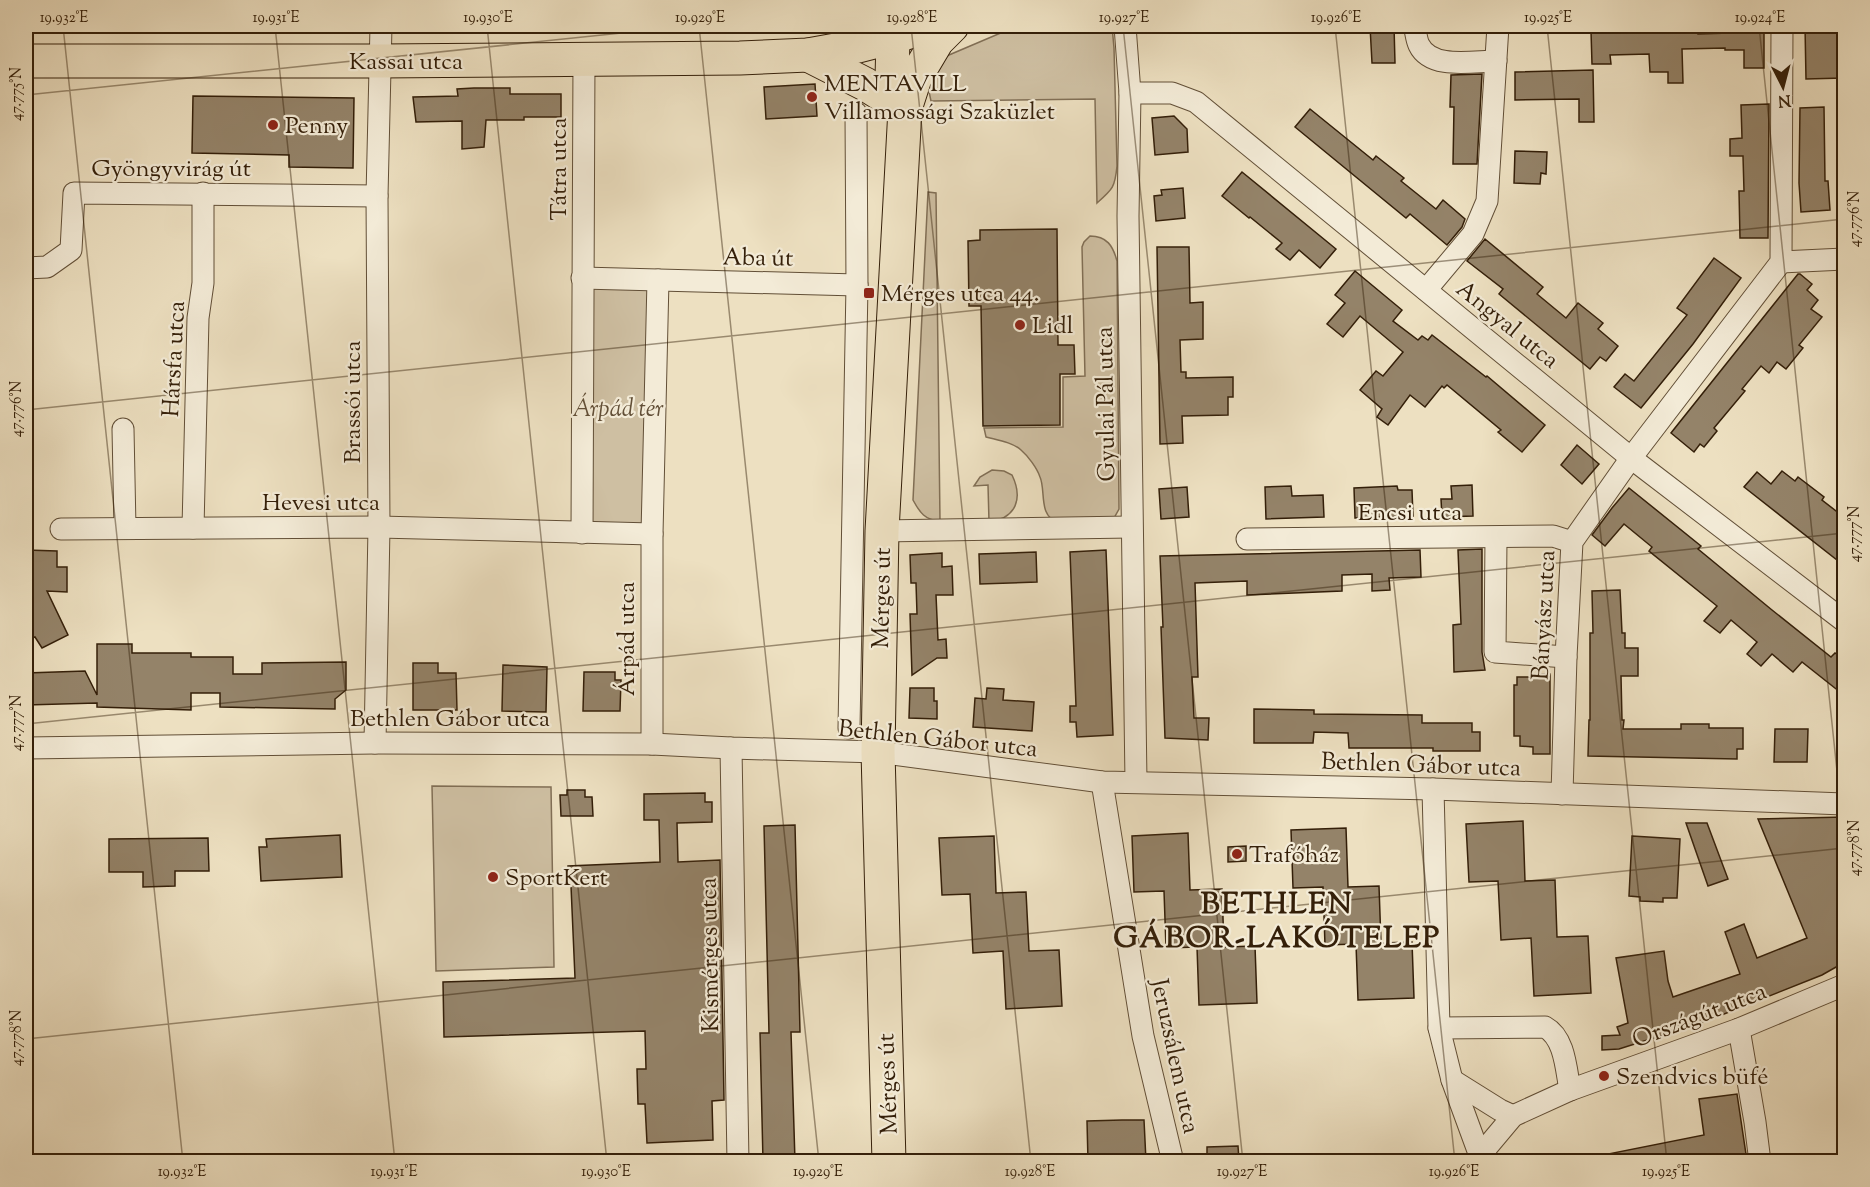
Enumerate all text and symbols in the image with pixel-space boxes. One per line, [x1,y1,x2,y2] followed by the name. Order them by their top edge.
[40,8,88,29] text: 19.932°E
[252,8,300,29] text: 19.931°E
[463,8,513,29] text: 19.930°E
[675,8,725,29] text: 19.929°E
[887,8,937,29] text: 19.928°E
[1099,8,1149,29] text: 19.927°E
[1311,8,1361,29] text: 19.926°E
[1524,8,1572,29] text: 19.925°E
[1735,8,1785,29] text: 19.924°E
[349,46,463,80] street label: Kassai utca
[1753,57,1813,117] north arrow
[7,67,28,121] text: 47.775°N
[824,68,1055,130] place label: MENTAVILL Villamossági Szaküzlet
[1777,87,1792,112] text: N
[805,90,819,104] marker: MENTAVILL Villamossági Szaküzlet
[285,110,348,144] place label: Penny
[266,118,280,132] marker: Penny
[543,118,577,220] street label: Tátra utca
[91,153,251,187] street label: Gyöngyvirág út
[1845,191,1866,247] text: 47.776°N
[722,241,794,277] street label: Aba út
[1448,273,1566,378] street label: Angyal utca
[881,278,1040,312] place label: Mérges utca 44.
[862,286,876,300] marker: Mérges utca 44.
[155,300,195,418] street label: Hársfa utca
[1032,310,1074,344] place label: Lidl
[1013,318,1027,332] marker: Lidl
[1089,326,1125,482] street label: Gyulai Pál utca
[337,340,371,464] street label: Brassói utca
[7,381,28,437] text: 47.776°N
[572,392,664,427] park label: Árpád tér
[262,487,380,521] street label: Hevesi utca
[1358,497,1462,531] street label: Encsi utca
[1845,506,1866,562] text: 47.777°N
[865,547,901,649] street label: Mérges út
[1525,549,1565,681] street label: Bányász utca
[611,582,645,696] street label: Árpád utca
[7,695,28,751] text: 47.777°N
[350,703,550,737] street label: Bethlen Gábor utca
[836,713,1039,767] street label: Bethlen Gábor utca
[1320,746,1522,786] street label: Bethlen Gábor utca
[1845,820,1866,876] text: 47.778°N
[1249,839,1339,873] place label: Trafóház
[1230,847,1244,861] marker: Trafóház
[505,862,608,896] place label: SportKert
[486,870,500,884] marker: SportKert
[693,877,729,1033] street label: Kismérges utca
[1113,884,1441,961] district label: BETHLEN GÁBOR-LAKÓTELEP
[1141,974,1207,1137] street label: Jeruzsálem utca
[1628,976,1772,1058] street label: Országút utca
[7,1010,28,1066] text: 47.778°N
[870,1033,908,1135] street label: Mérges út
[1616,1061,1768,1095] place label: Szendvics büfé
[1597,1069,1611,1083] marker: Szendvics büfé
[158,1162,206,1183] text: 19.932°E
[370,1162,418,1183] text: 19.931°E
[581,1162,631,1183] text: 19.930°E
[793,1162,843,1183] text: 19.929°E
[1005,1162,1055,1183] text: 19.928°E
[1217,1162,1267,1183] text: 19.927°E
[1429,1162,1479,1183] text: 19.926°E
[1642,1162,1690,1183] text: 19.925°E

